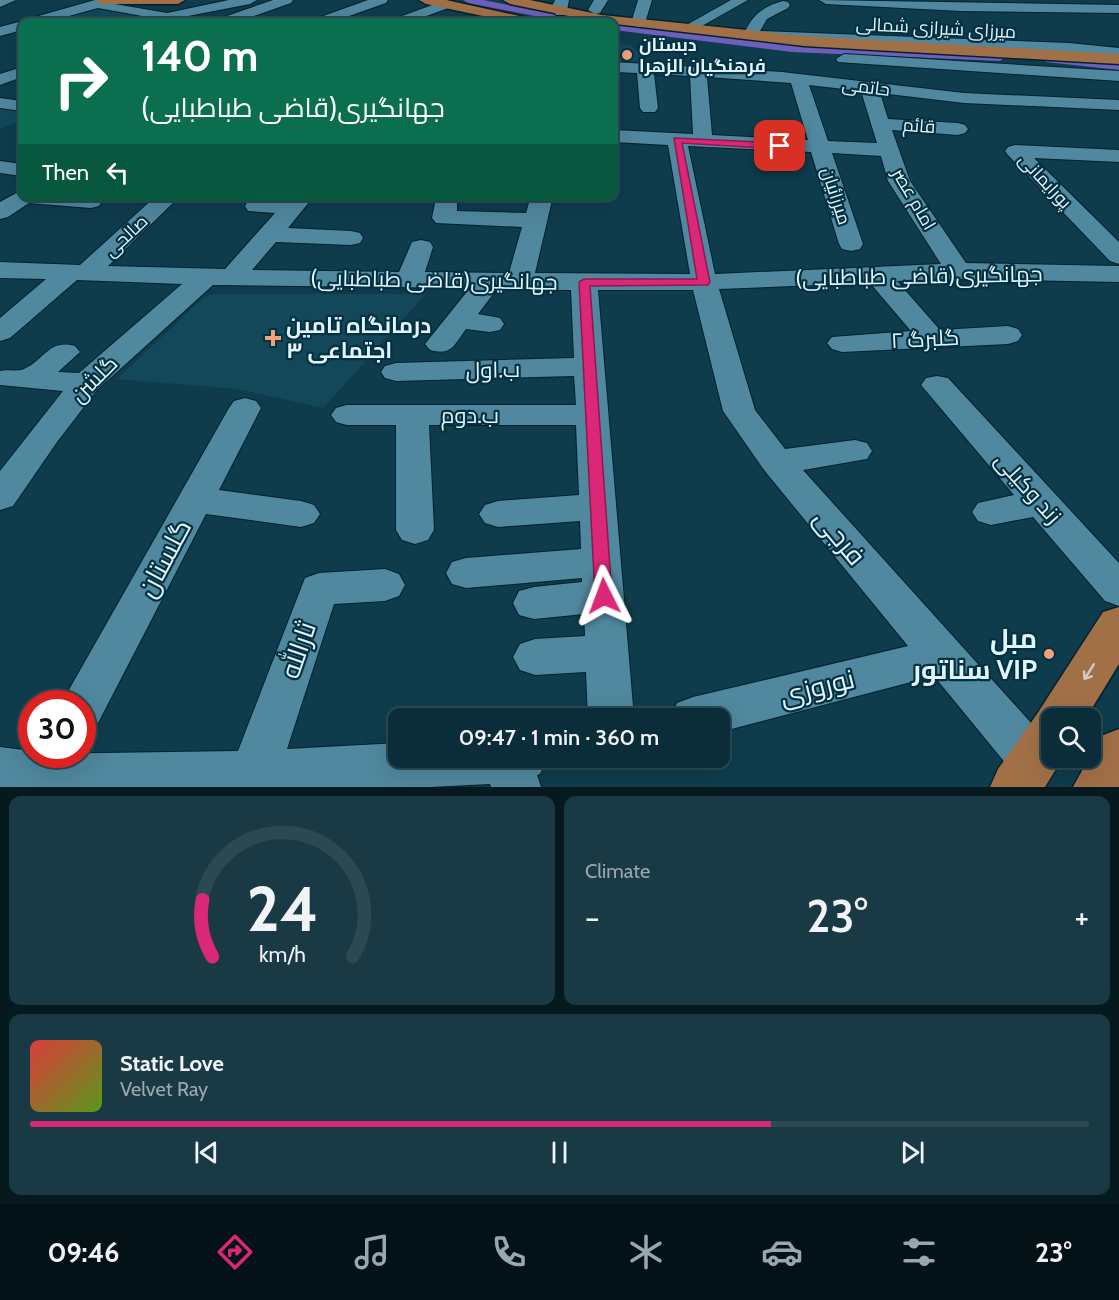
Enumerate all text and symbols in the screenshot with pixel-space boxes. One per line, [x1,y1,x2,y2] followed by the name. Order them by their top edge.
[855,13,1017,43] street label: میرزای شیرازی شمالی
[141,30,258,82] text: 140 m
[639,34,766,77] place label: دبستان فرهنگیان الزهرا
[42,42,120,120] icon: right
[620,48,634,62] marker: دبستان فرهنگیان الزهرا
[841,73,891,101] street label: حاتمی
[141,91,445,124] text: جهانگیری(قاضی طباطبایی)
[902,114,936,139] street label: قائم
[754,120,805,171] pin
[763,129,796,162] icon: arrive
[1013,149,1076,214] street label: پورایمانی
[101,156,134,189] icon: left
[42,159,89,186] text: Then
[886,163,940,234] street label: امام عصر
[816,164,856,228] street label: میرزائیان
[100,210,152,262] street label: صالحی
[795,260,1043,292] street label: جهانگیری(قاضی طباطبایی)
[310,264,558,296] street label: جهانگیری(قاضی طباطبایی)
[286,312,431,364] place label: درمانگاه تامین اجتماعی ۳
[890,324,960,354] street label: گلبرگ ۲
[264,329,282,347] marker: درمانگاه تامین اجتماعی ۳
[65,350,123,408] street label: گلشن
[466,356,520,384] street label: ب.اول
[441,402,499,431] street label: ب.دوم
[989,447,1067,529] street label: زند وکیلی
[807,502,873,572] street label: فرجی
[130,513,198,603] street label: گلستان
[572,564,636,628] position arrow
[272,617,323,683] street label: ثارالله
[911,622,1037,686] place label: مبل سناتور VIP
[1042,647,1056,661] marker: مبل سناتور VIP
[776,662,858,712] street label: نوروزی
[1083,663,1095,680] one-way arrow
[18,690,96,768] speed limit sign: 30
[1041,708,1101,768] map controls
[1041,708,1101,768] button: search
[459,724,659,751] text: 09:47 · 1 min · 360 m
[585,859,650,883] text: Climate
[246,871,318,947] text: 24
[806,889,868,943] text: 23°
[585,897,600,937] text: −
[1074,897,1089,937] text: +
[259,942,305,968] text: km/h
[120,1050,224,1077] text: Static Love
[120,1077,208,1101] text: Velvet Ray
[190,1136,223,1169] icon: previous
[543,1136,576,1169] icon: pause
[896,1136,929,1169] icon: next
[214,1231,256,1273] icon: directions
[351,1231,393,1273] icon: music
[488,1231,530,1273] icon: phone
[625,1231,667,1273] icon: climate
[761,1231,803,1273] icon: car
[898,1231,940,1273] icon: filters
[47,1236,120,1269] text: 09:46
[1035,1236,1072,1269] text: 23°

